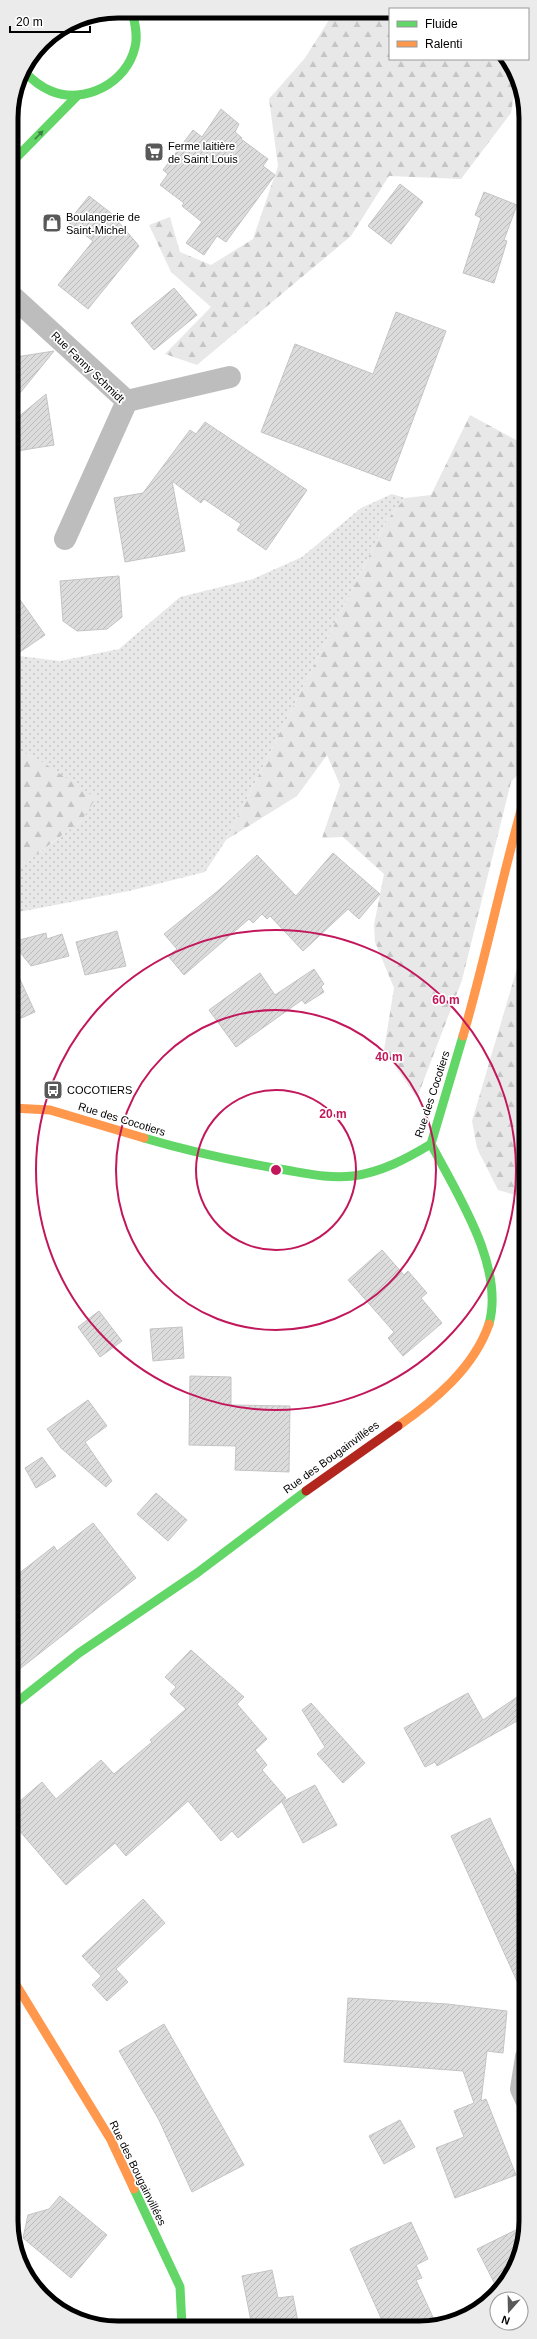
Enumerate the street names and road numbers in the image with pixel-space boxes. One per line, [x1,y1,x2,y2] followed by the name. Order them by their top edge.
[49,329,127,405] street label: Rue Fanny Schmidt
[412,1049,452,1139] street label: Rue des Cocotiers
[77,1100,167,1138] street label: Rue des Cocotiers
[281,1418,381,1496] street label: Rue des Bougainvillées
[107,2119,169,2228] street label: Rue des Bougainvillées

